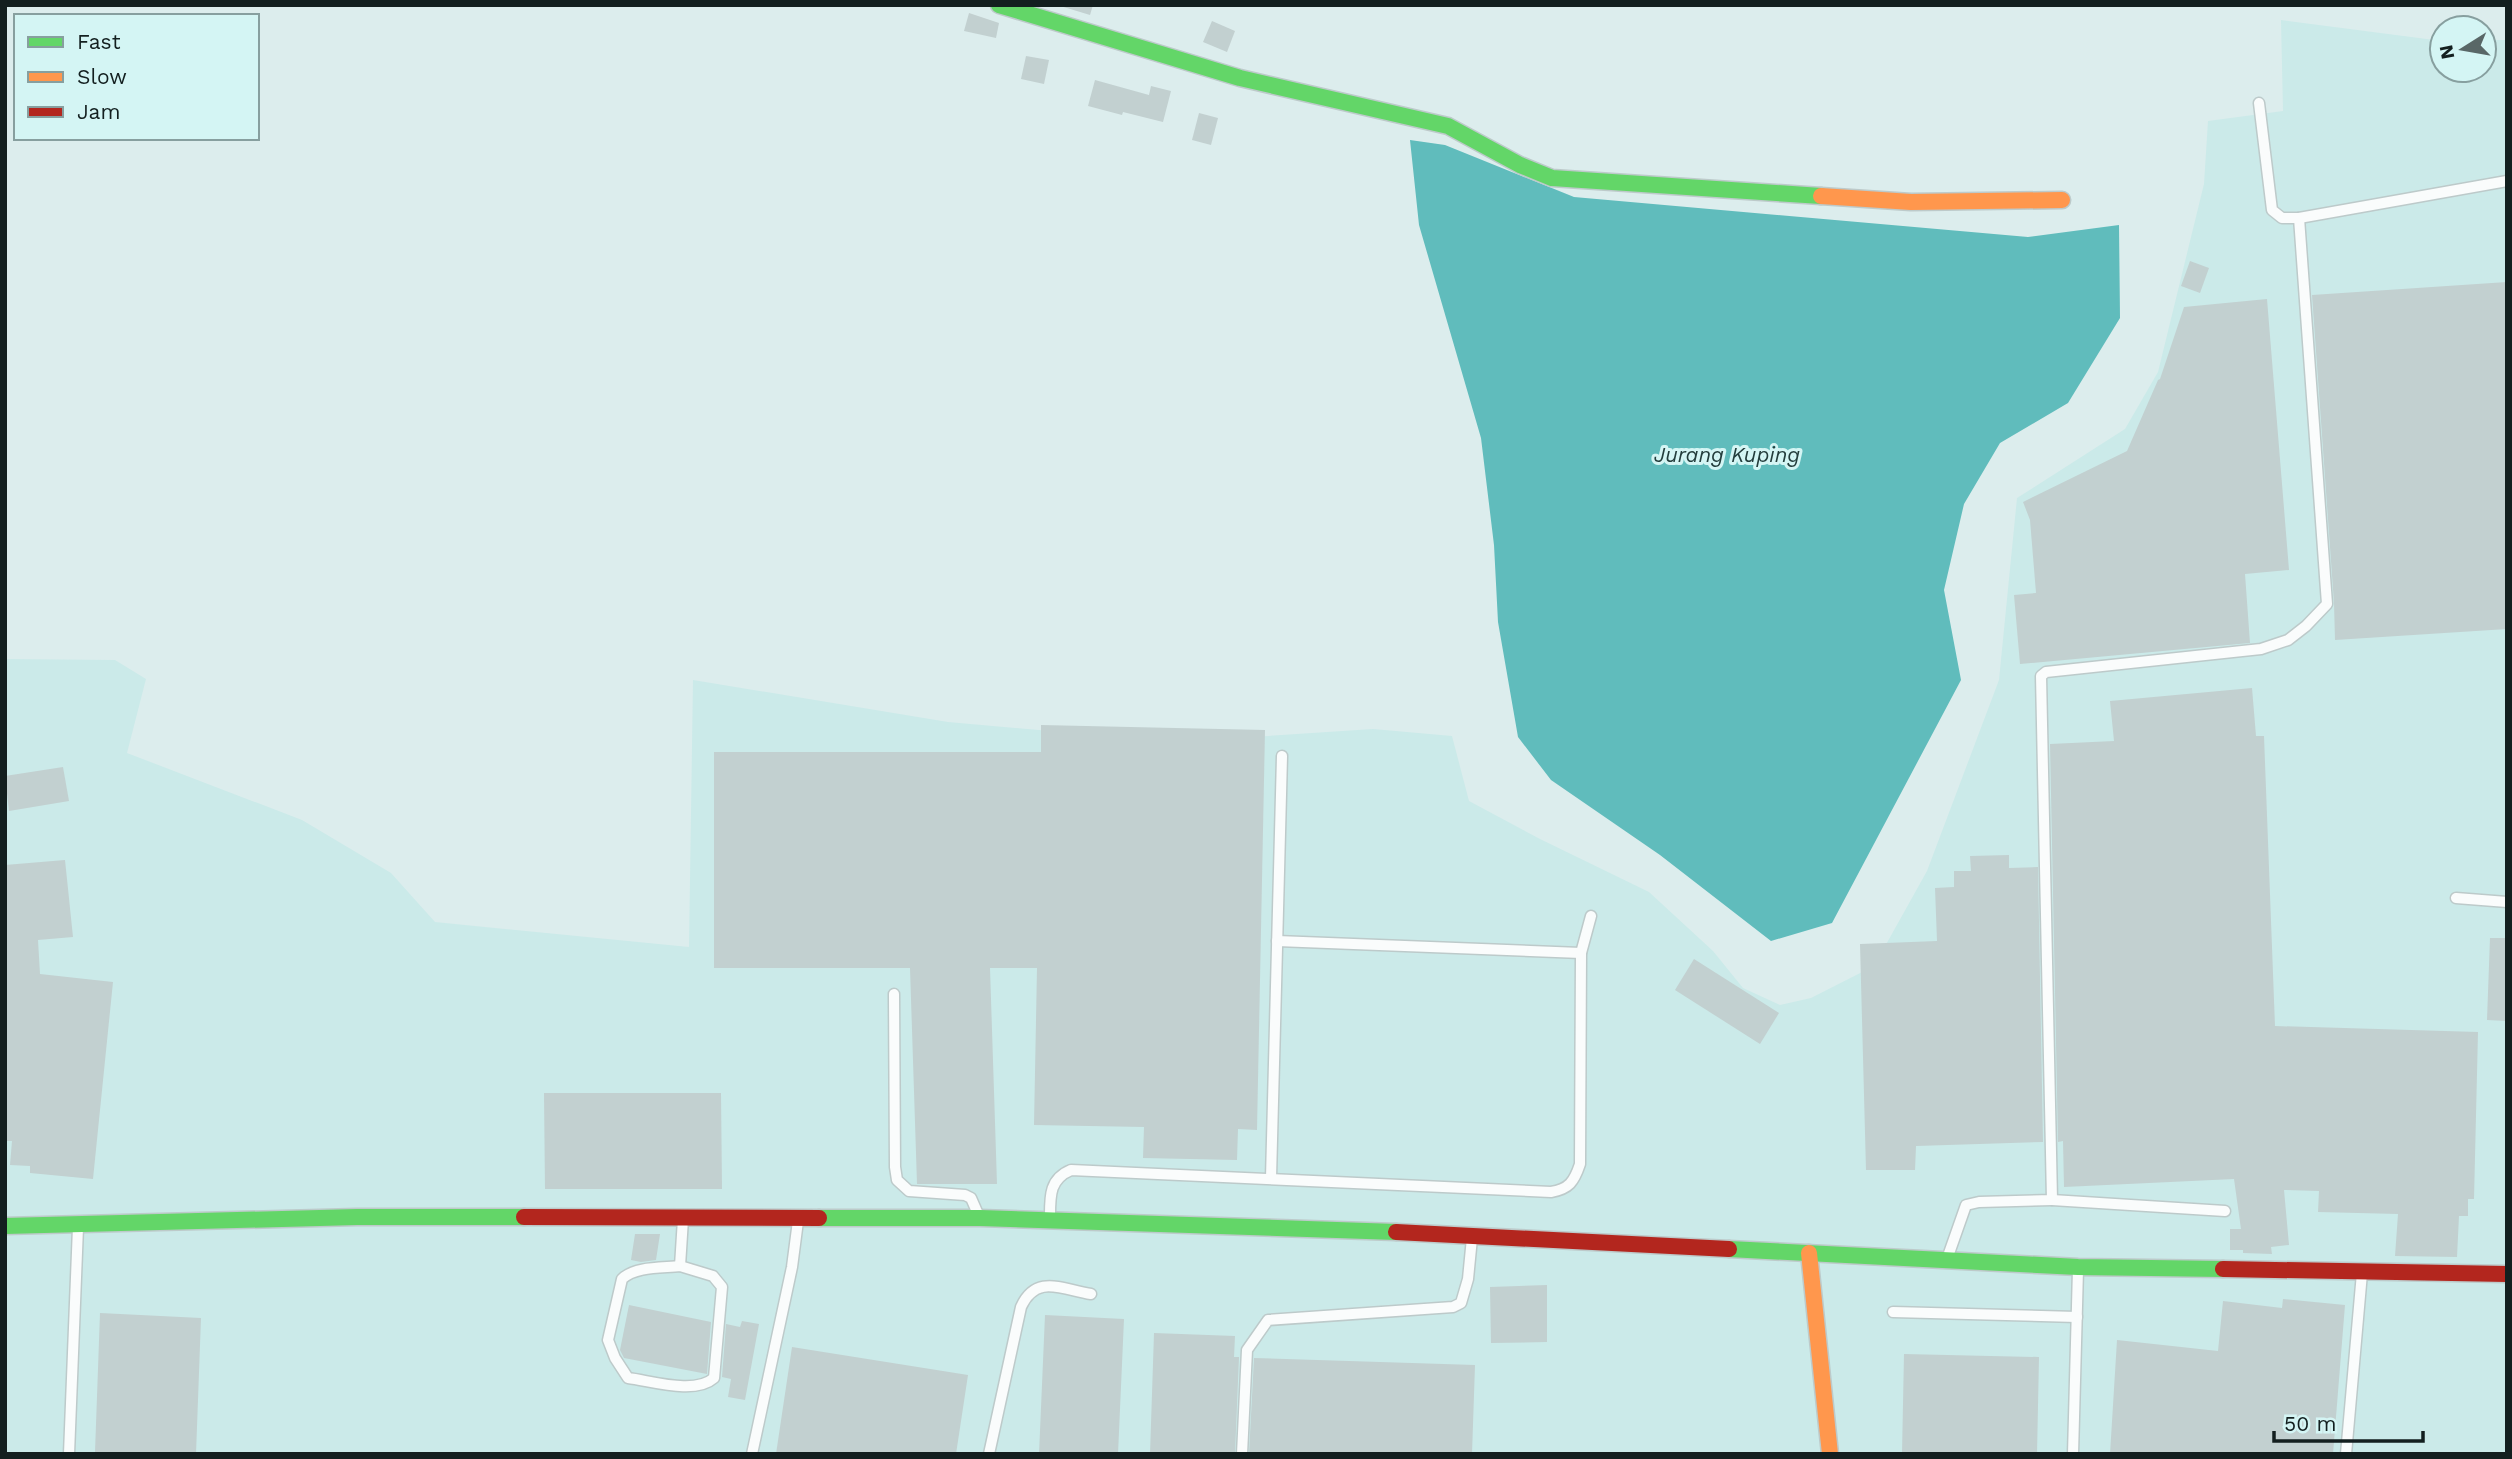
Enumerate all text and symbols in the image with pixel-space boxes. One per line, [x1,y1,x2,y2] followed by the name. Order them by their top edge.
[14,14,259,140] legend
[2428,14,2498,84] north arrow
[77,29,121,54] text: Fast
[2434,43,2459,61] text: N
[77,64,127,89] text: Slow
[77,99,120,124] text: Jam
[1654,442,1800,467] water label: Jurang Kuping
[2274,1400,2423,1444] scale bar
[2284,1411,2336,1436] text: 50 m

